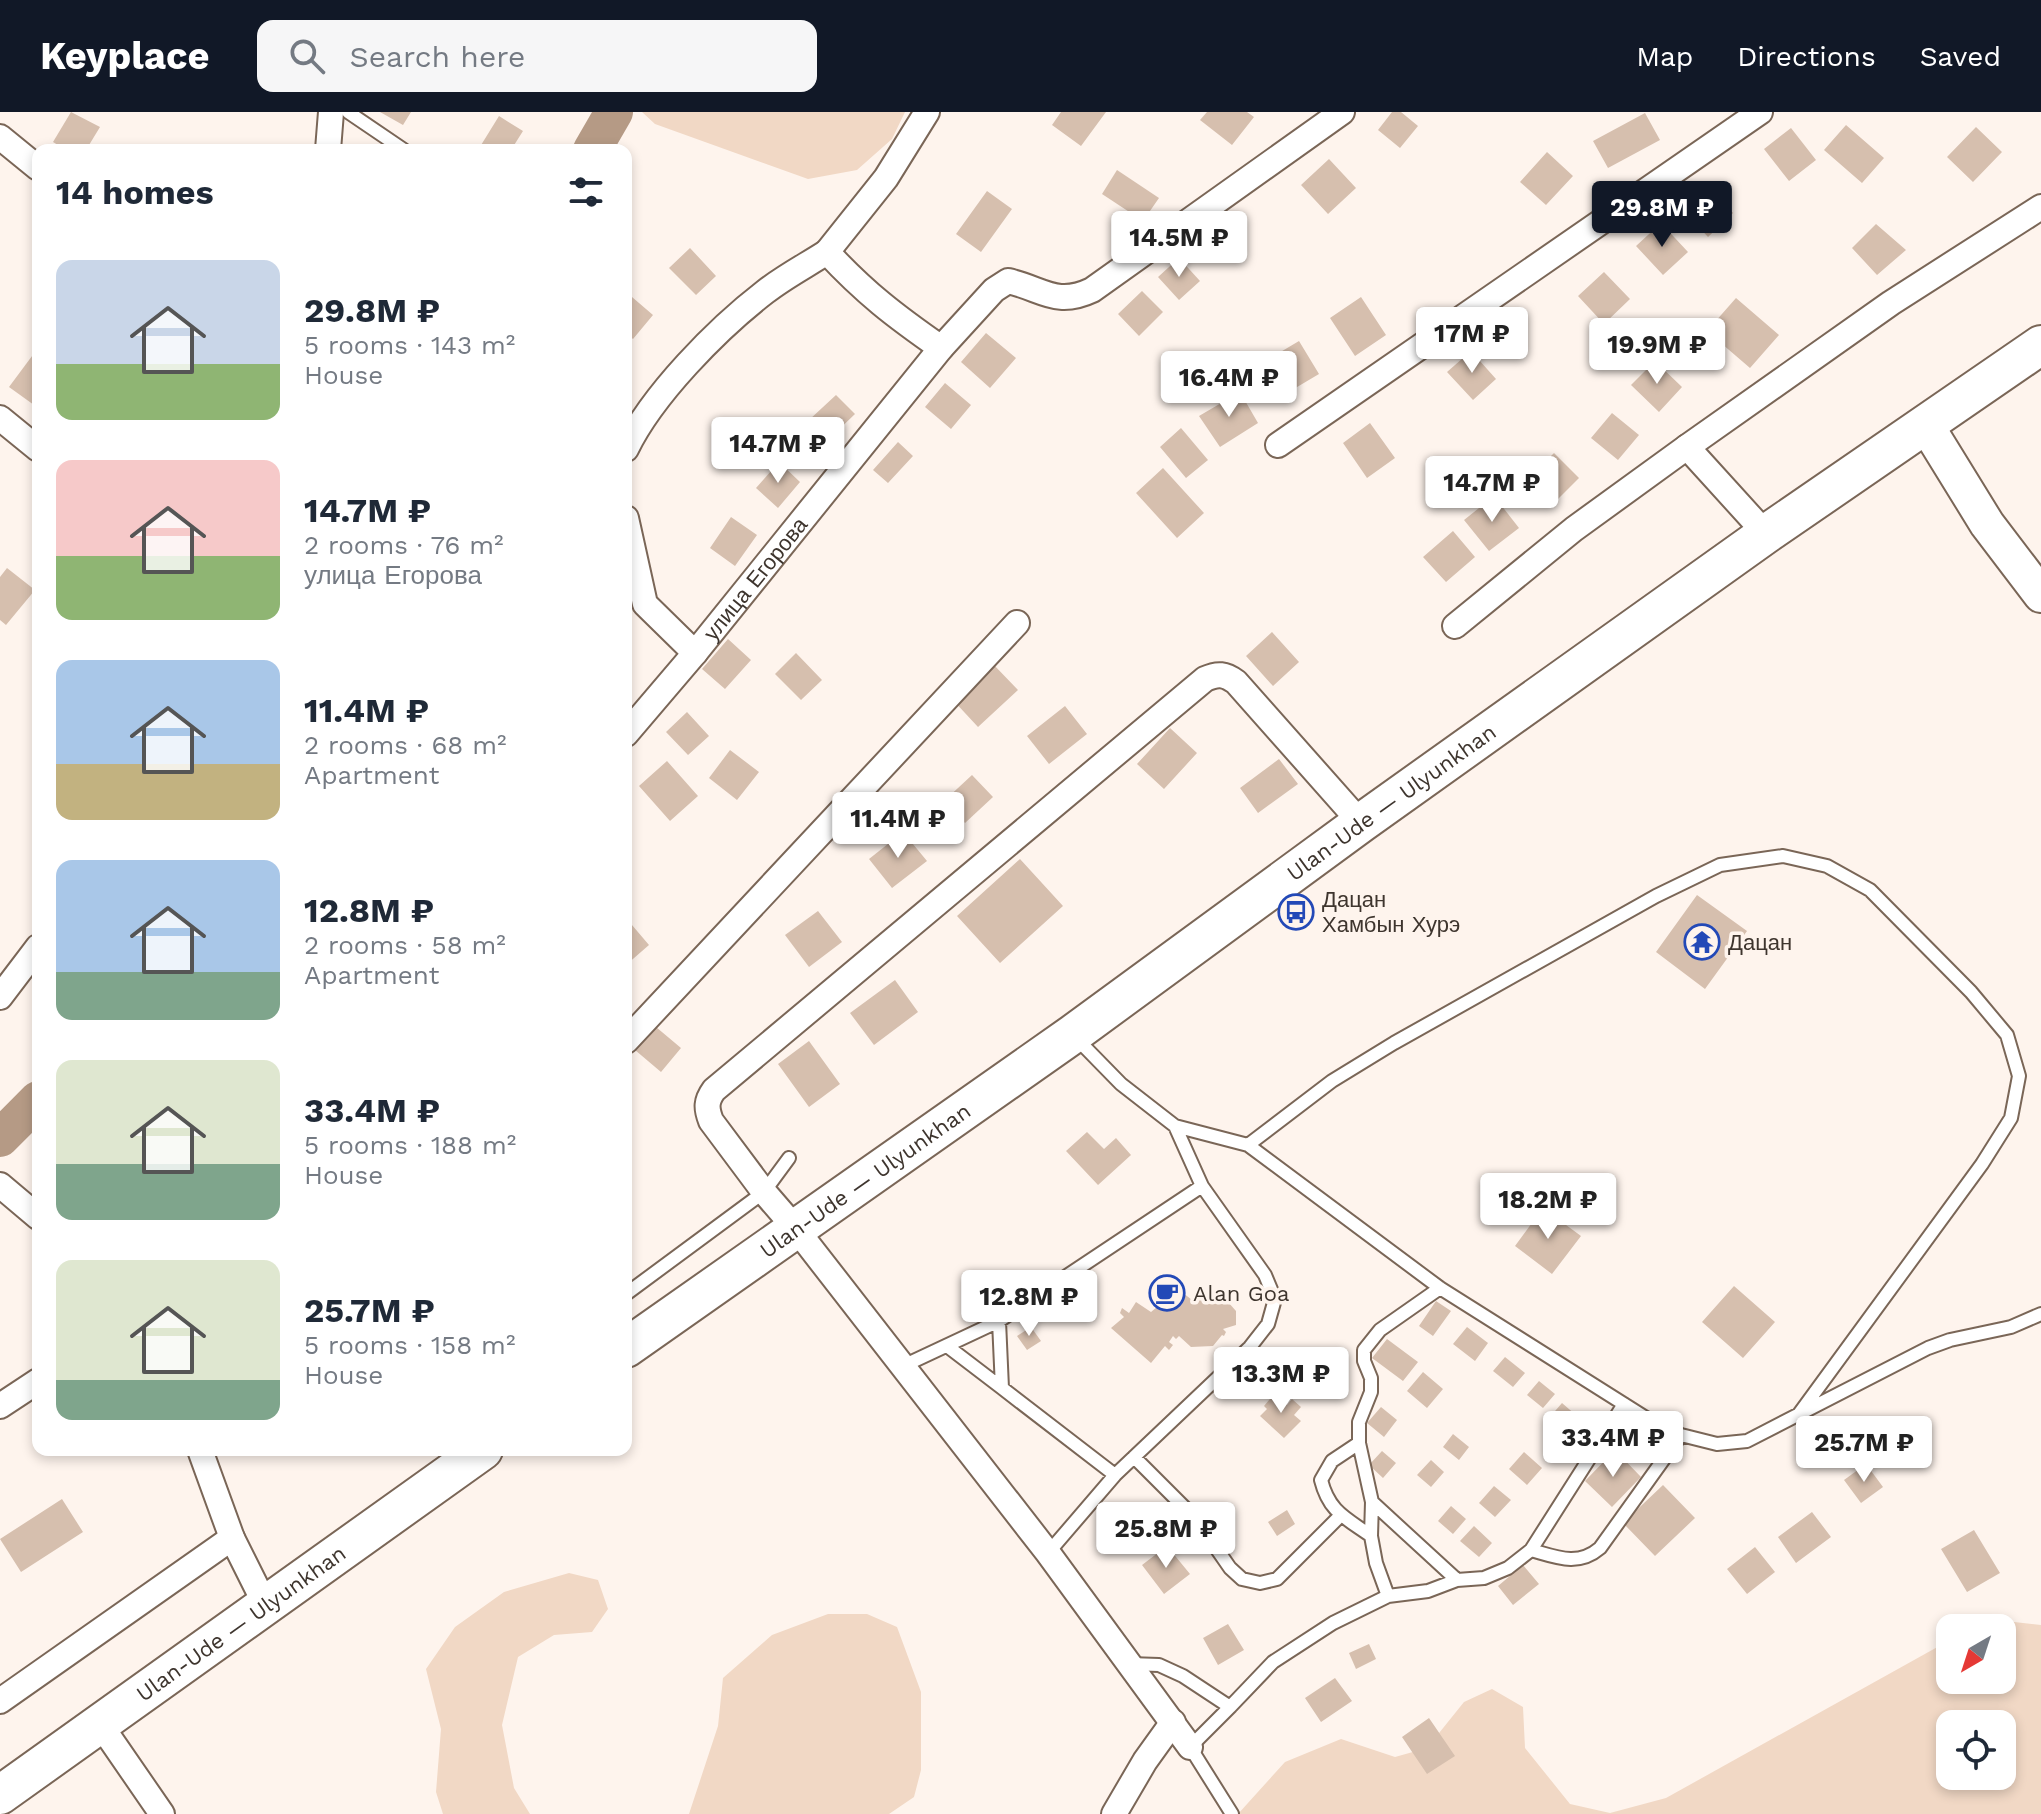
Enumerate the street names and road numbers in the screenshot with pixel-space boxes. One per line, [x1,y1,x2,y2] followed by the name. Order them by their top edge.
[698,512,813,645] street label: улица Егорова
[1282,719,1501,886] street label: Ulan-Ude — Ulyunkhan
[755,1098,975,1263] street label: Ulan-Ude — Ulyunkhan
[132,1540,351,1707] street label: Ulan-Ude — Ulyunkhan

